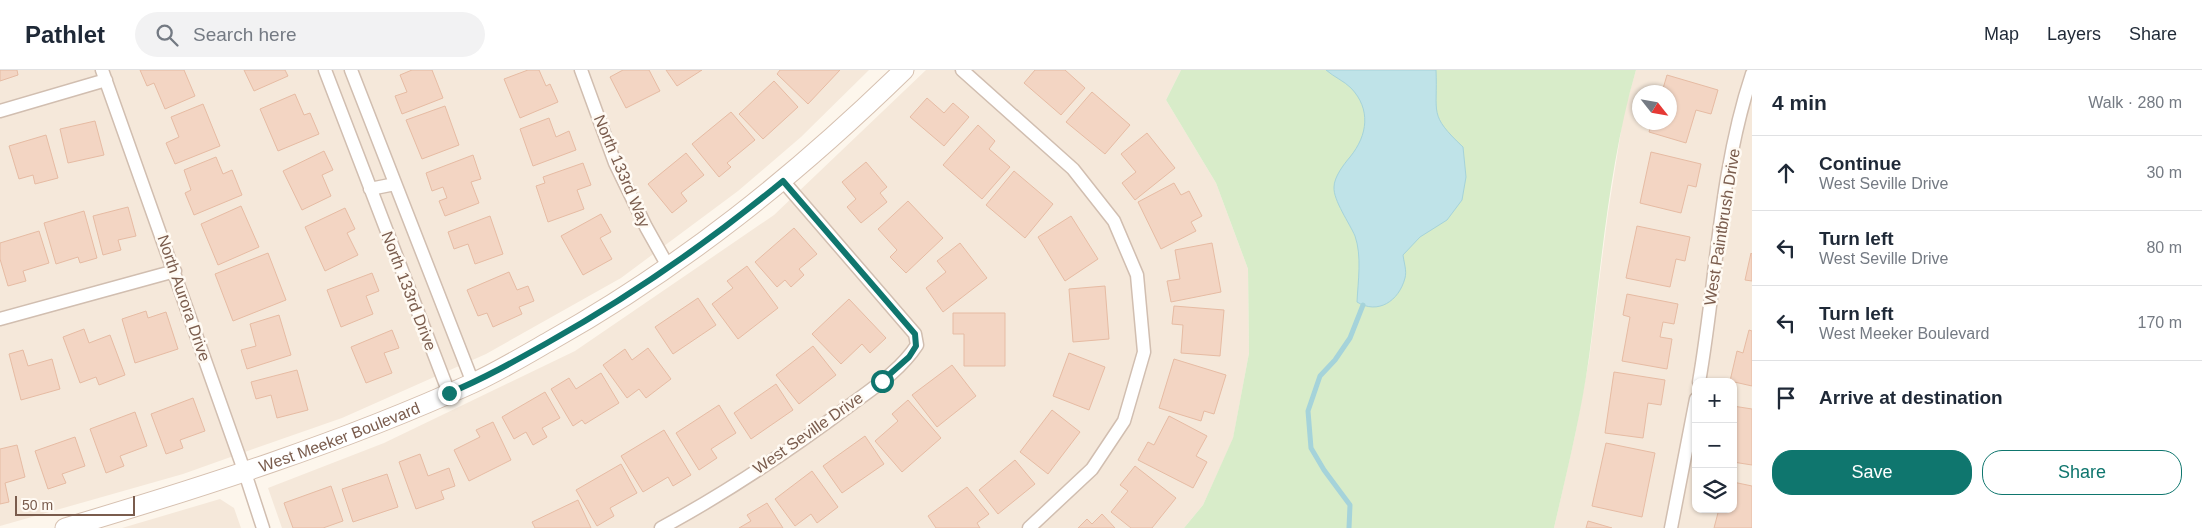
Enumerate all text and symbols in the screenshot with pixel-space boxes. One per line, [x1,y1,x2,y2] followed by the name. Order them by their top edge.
[135,12,485,57] search box
[25,21,105,48] text: Pathlet
[153,21,181,49] icon: search
[193,24,297,45] text: Search here
[1984,24,2019,44] text: Map
[2047,24,2101,44] text: Layers
[2129,24,2177,44] text: Share
[1632,85,1677,130] north arrow
[1772,91,1827,114] text: 4 min
[2088,94,2182,111] text: Walk · 280 m
[591,112,653,230] street label: North 133rd Way
[1701,147,1743,307] street label: West Paintbrush Drive
[1819,153,1901,174] text: Continue
[1772,159,1800,187] icon: ahead
[2146,164,2182,181] text: 30 m
[1819,175,1949,192] text: West Seville Drive
[1819,228,1894,249] text: Turn left
[378,229,440,353] street label: North 133rd Drive
[154,233,214,363] street label: North Aurora Drive
[1772,234,1800,262] icon: left
[2146,239,2182,256] text: 80 m
[1819,250,1949,267] text: West Seville Drive
[1819,303,1894,324] text: Turn left
[1772,309,1800,337] icon: left
[2138,314,2182,331] text: 170 m
[1819,325,1989,342] text: West Meeker Boulevard
[871,370,894,393] route start
[1692,378,1737,513] map controls
[1692,378,1737,423] button: +
[438,382,461,405] route end
[1772,384,1800,412] icon: arrive
[1819,387,2003,408] text: Arrive at destination
[750,389,866,477] street label: West Seville Drive
[257,399,422,475] street label: West Meeker Boulevard
[1692,423,1737,468] button: −
[1772,450,1972,495] button: Save
[1982,450,2182,495] button: Share
[1692,468,1737,513] button: layers
[15,493,135,516] scale bar
[22,497,53,513] text: 50 m

